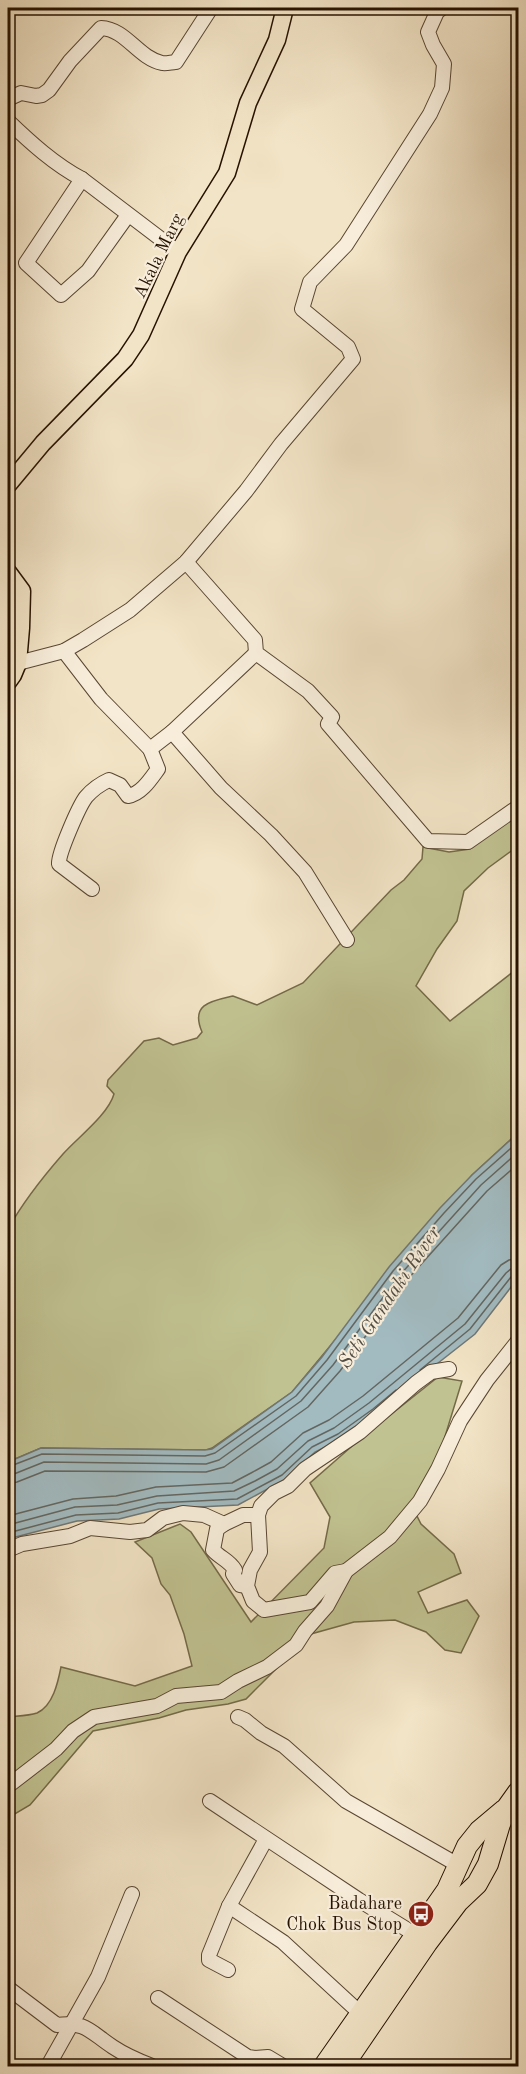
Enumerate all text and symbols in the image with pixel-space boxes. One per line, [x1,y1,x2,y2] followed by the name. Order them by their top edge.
[131,211,187,301] street label: Akala Marg
[335,1223,445,1373] water label: Seti Gandaki River
[286,1895,402,1934] place label: Badahare Chok Bus Stop
[406,1899,436,1929] bus stop icon: Badahare Chok Bus Stop

